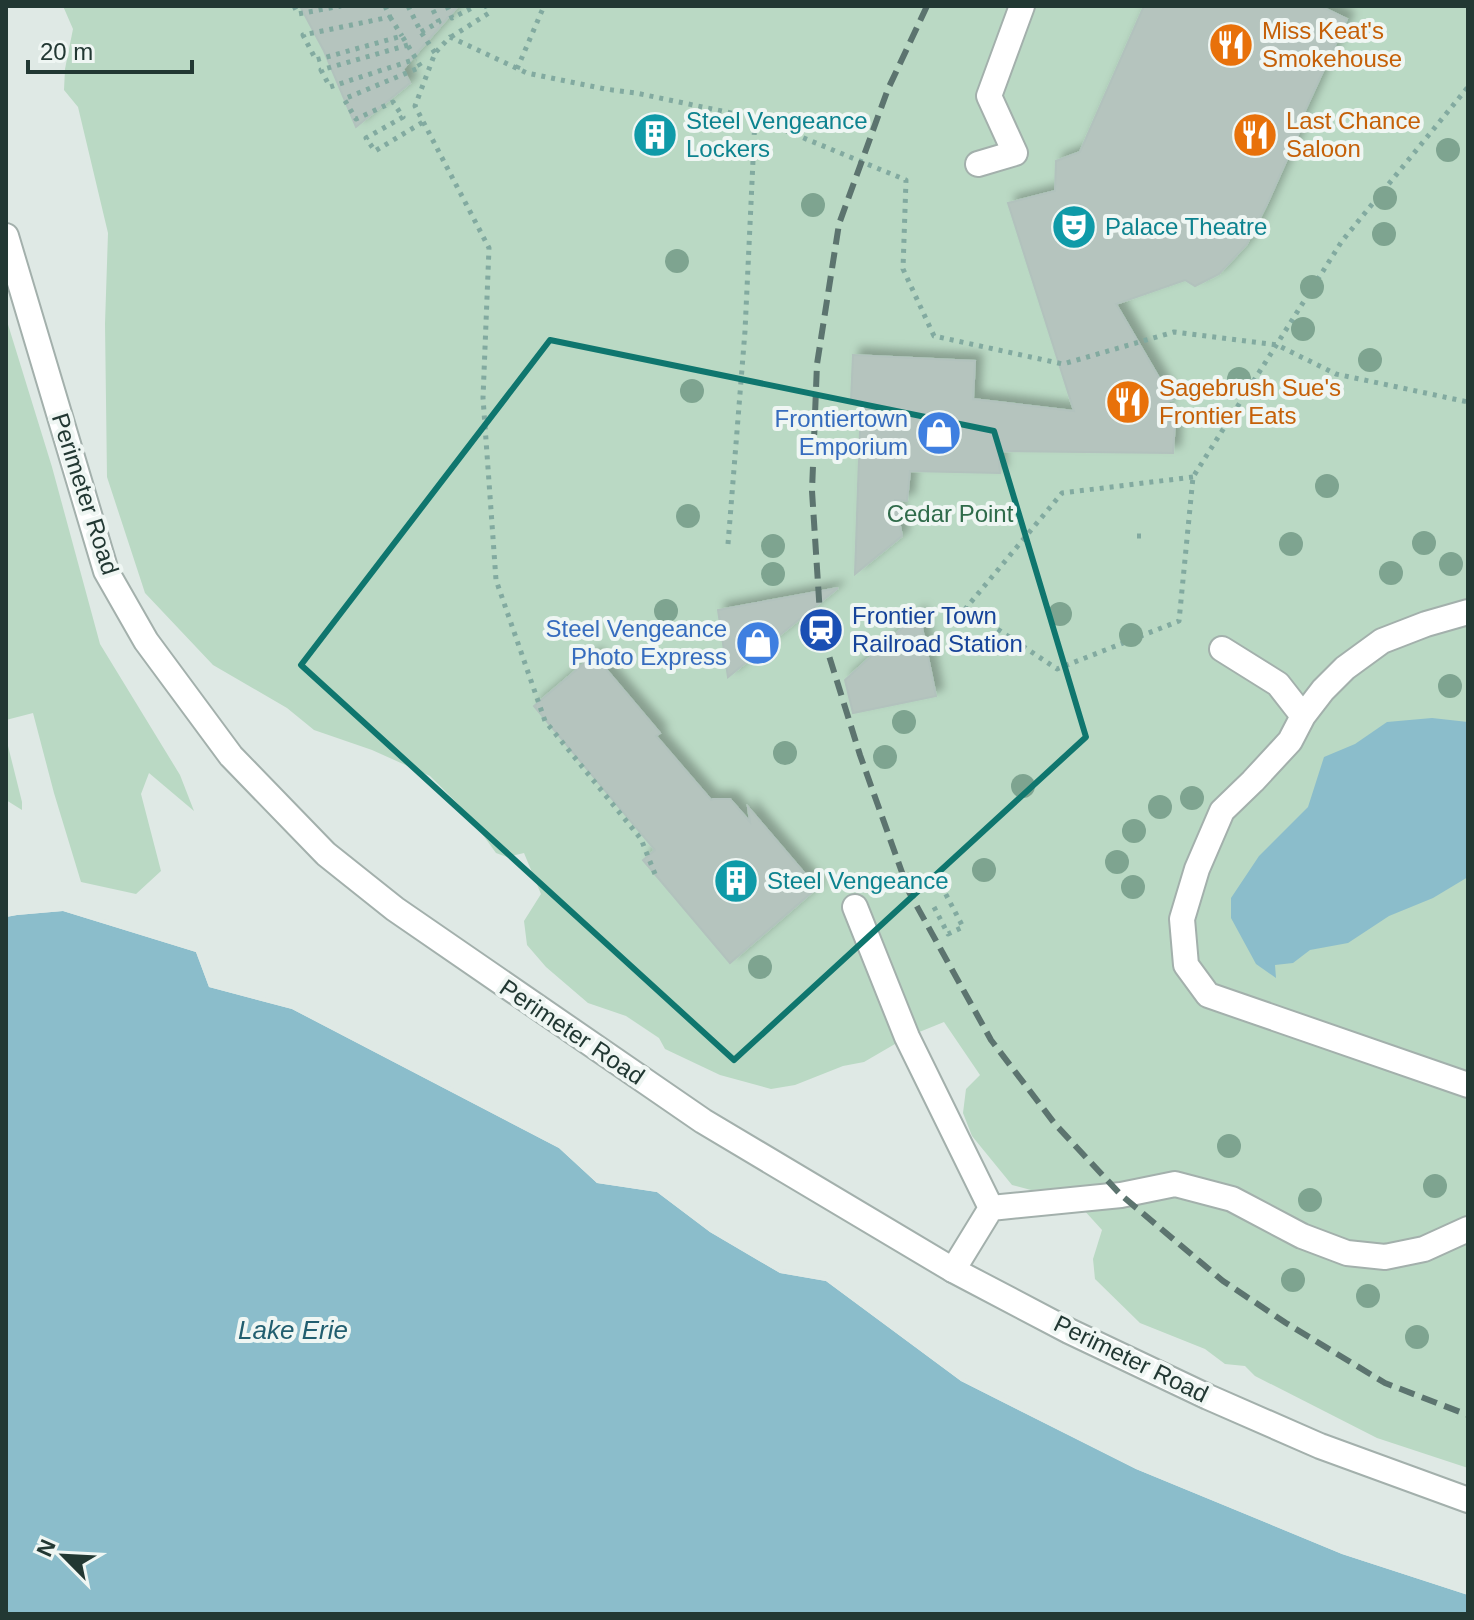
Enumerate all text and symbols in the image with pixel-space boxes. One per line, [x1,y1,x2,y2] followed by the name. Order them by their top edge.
[1262,17,1402,72] place label: Miss Keat's Smokehouse
[1207,21,1255,69] restaurant icon: Miss Keat's Smokehouse
[28,24,192,74] scale bar
[40,38,93,65] text: 20 m
[686,107,868,162] place label: Steel Vengeance Lockers
[1286,107,1421,162] place label: Last Chance Saloon
[631,111,679,159] building icon: Steel Vengeance Lockers
[1231,111,1279,159] restaurant icon: Last Chance Saloon
[1050,203,1098,251] theatre icon: Palace Theatre
[1105,213,1267,240] place label: Palace Theatre
[1159,374,1341,429] place label: Sagebrush Sue's Frontier Eats
[1104,378,1152,426] restaurant icon: Sagebrush Sue's Frontier Eats
[775,405,908,460] place label: Frontiertown Emporium
[915,409,963,457] shop icon: Frontiertown Emporium
[47,410,124,578] street label: Perimeter Road
[887,500,1014,527] park label: Cedar Point
[852,602,1023,657] place label: Frontier Town Railroad Station
[797,606,845,654] station icon: Frontier Town Railroad Station
[546,615,727,670] place label: Steel Vengeance Photo Express
[734,619,782,667] shop icon: Steel Vengeance Photo Express
[712,857,760,905] building icon: Steel Vengeance
[767,867,949,894] place label: Steel Vengeance
[495,973,650,1090] street label: Perimeter Road
[1050,1310,1213,1408] street label: Perimeter Road
[238,1315,348,1345] water label: Lake Erie
[24,1516,104,1596] north arrow
[32,1536,61,1560] text: N

